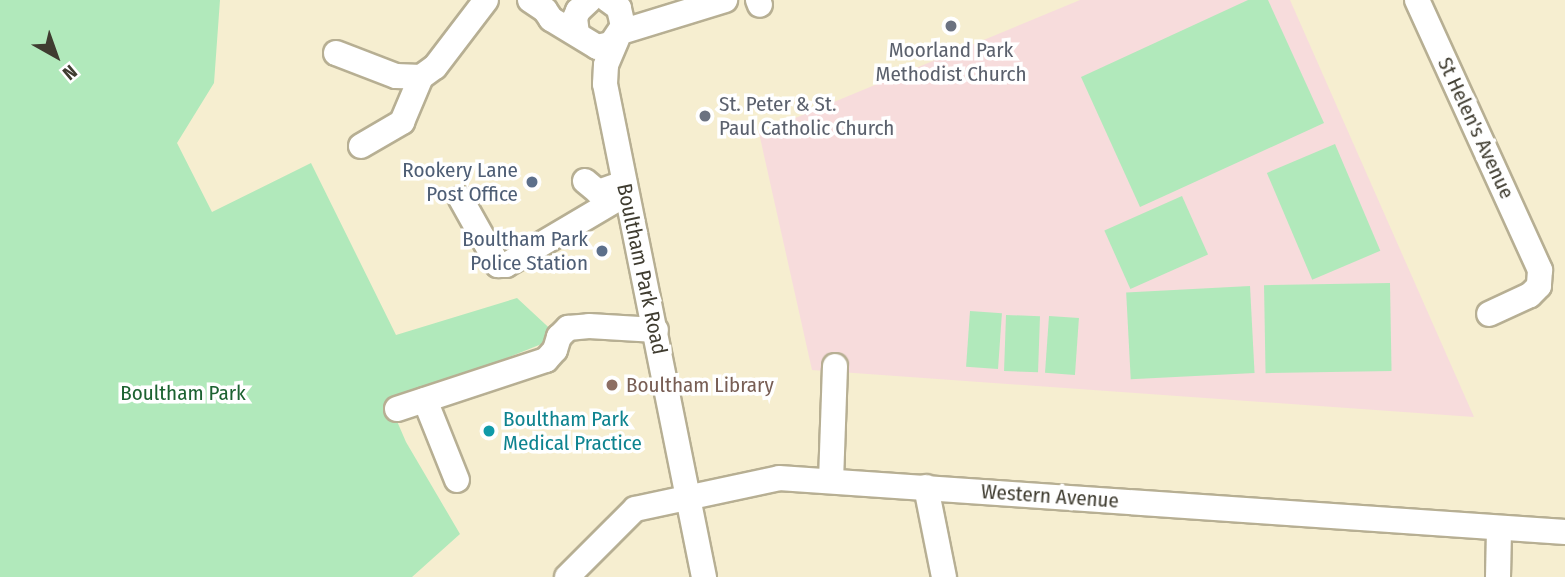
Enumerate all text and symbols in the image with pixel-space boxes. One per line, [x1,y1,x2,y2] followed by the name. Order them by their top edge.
[943,18,959,34] marker: Moorland Park Methodist Church
[21,21,91,91] north arrow
[876,37,1026,87] place label: Moorland Park Methodist Church
[1432,53,1520,203] street label: St Helen's Avenue
[58,60,82,85] text: N
[719,91,894,141] place label: St. Peter & St. Paul Catholic Church
[697,108,713,124] marker: St. Peter & St. Paul Catholic Church
[402,157,518,207] place label: Rookery Lane Post Office
[524,174,540,190] marker: Rookery Lane Post Office
[612,181,672,357] street label: Boultham Park Road
[462,226,588,276] place label: Boultham Park Police Station
[594,243,610,259] marker: Boultham Park Police Station
[626,372,774,398] place label: Boultham Library
[604,377,620,393] marker: Boultham Library
[120,380,246,406] park label: Boultham Park
[503,406,642,456] place label: Boultham Park Medical Practice
[481,423,497,439] marker: Boultham Park Medical Practice
[980,479,1120,513] street label: Western Avenue

